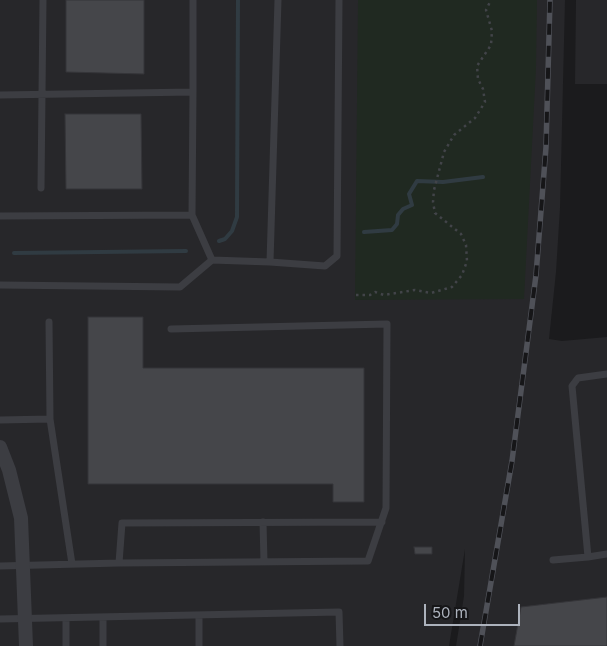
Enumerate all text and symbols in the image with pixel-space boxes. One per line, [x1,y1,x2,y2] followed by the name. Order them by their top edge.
[427,594,523,626] scale bar
[432,603,468,622] text: 50 m

